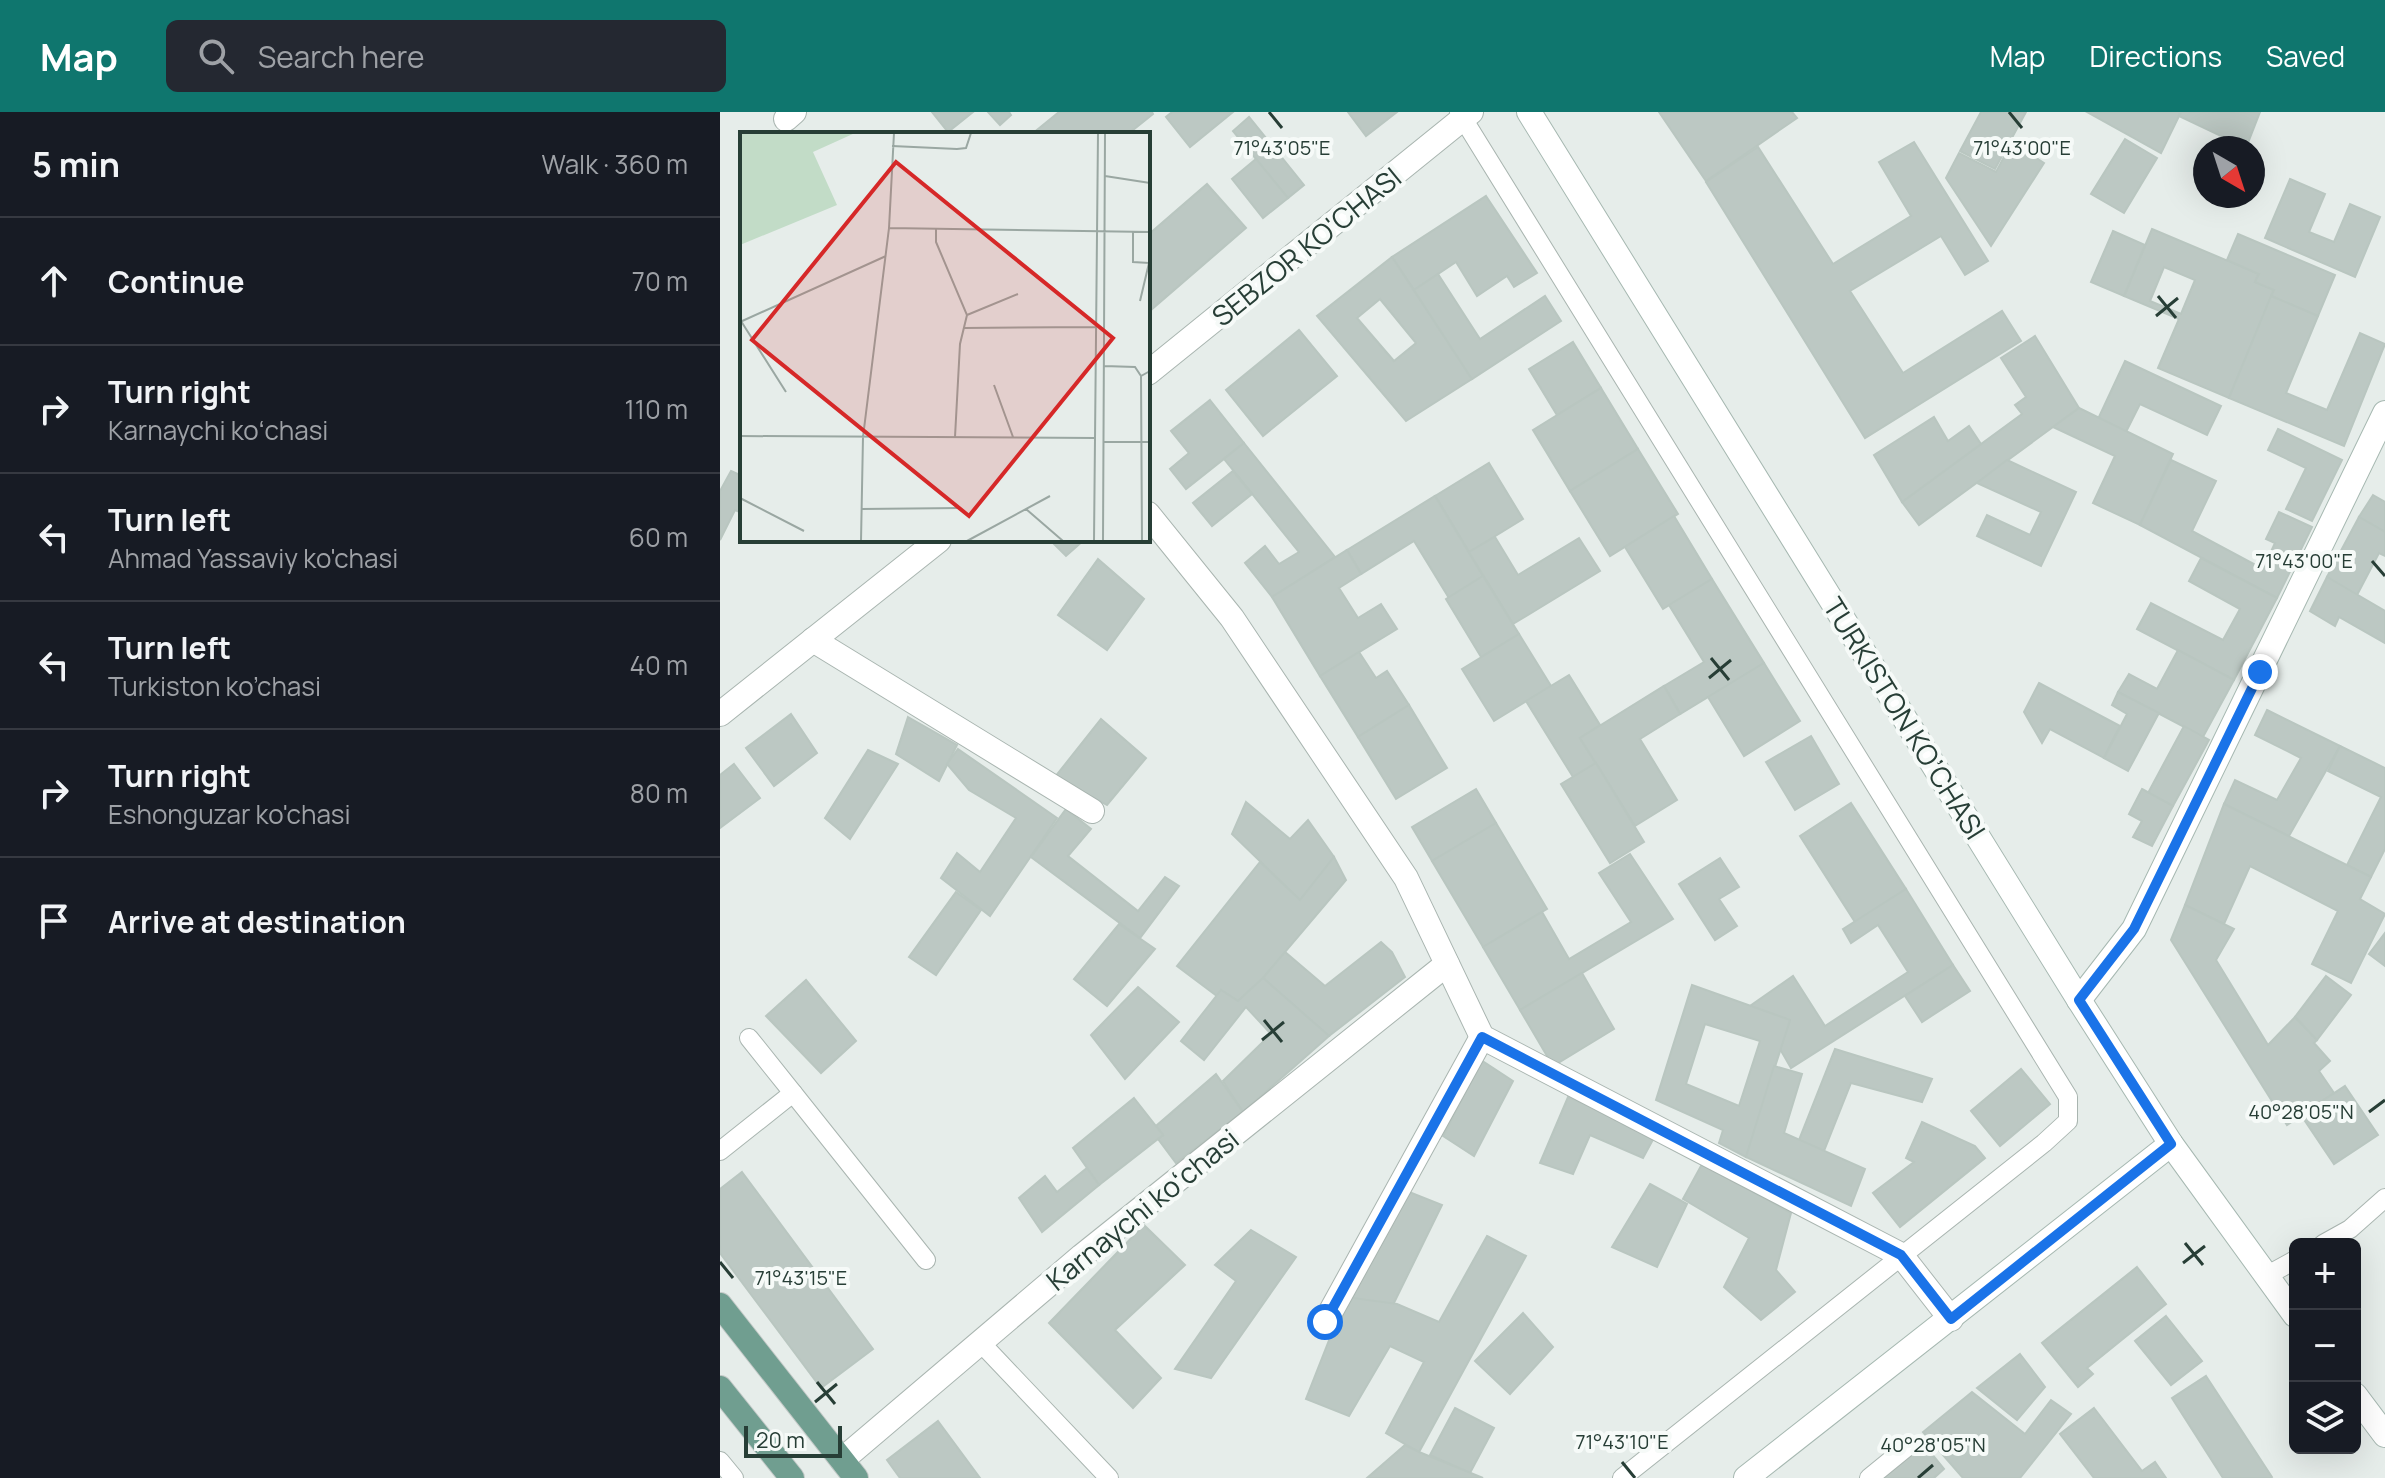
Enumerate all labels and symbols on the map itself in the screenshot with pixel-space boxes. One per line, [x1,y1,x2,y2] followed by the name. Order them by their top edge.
[740,132,1150,542] inset map
[1234,134,1330,161] text: 71°43'05"E
[1973,134,2071,161] text: 71°43'00"E
[2193,136,2265,208] north arrow
[1203,158,1409,334] street label: SEBZOR KO'CHASI
[2255,547,2353,574] text: 71°43'00"E
[1815,590,1995,846] street label: TURKISTON KO’CHASI
[2242,654,2278,690] route end
[2248,1098,2354,1125] text: 40°28'05"N
[1038,1120,1246,1298] street label: Karnaychi koʻchasi
[755,1264,847,1291] text: 71°43'15"E
[1307,1304,1343,1340] route start
[744,1422,842,1458] scale bar
[1575,1428,1669,1455] text: 71°43'10"E
[1880,1431,1986,1458] text: 40°28'05"N

